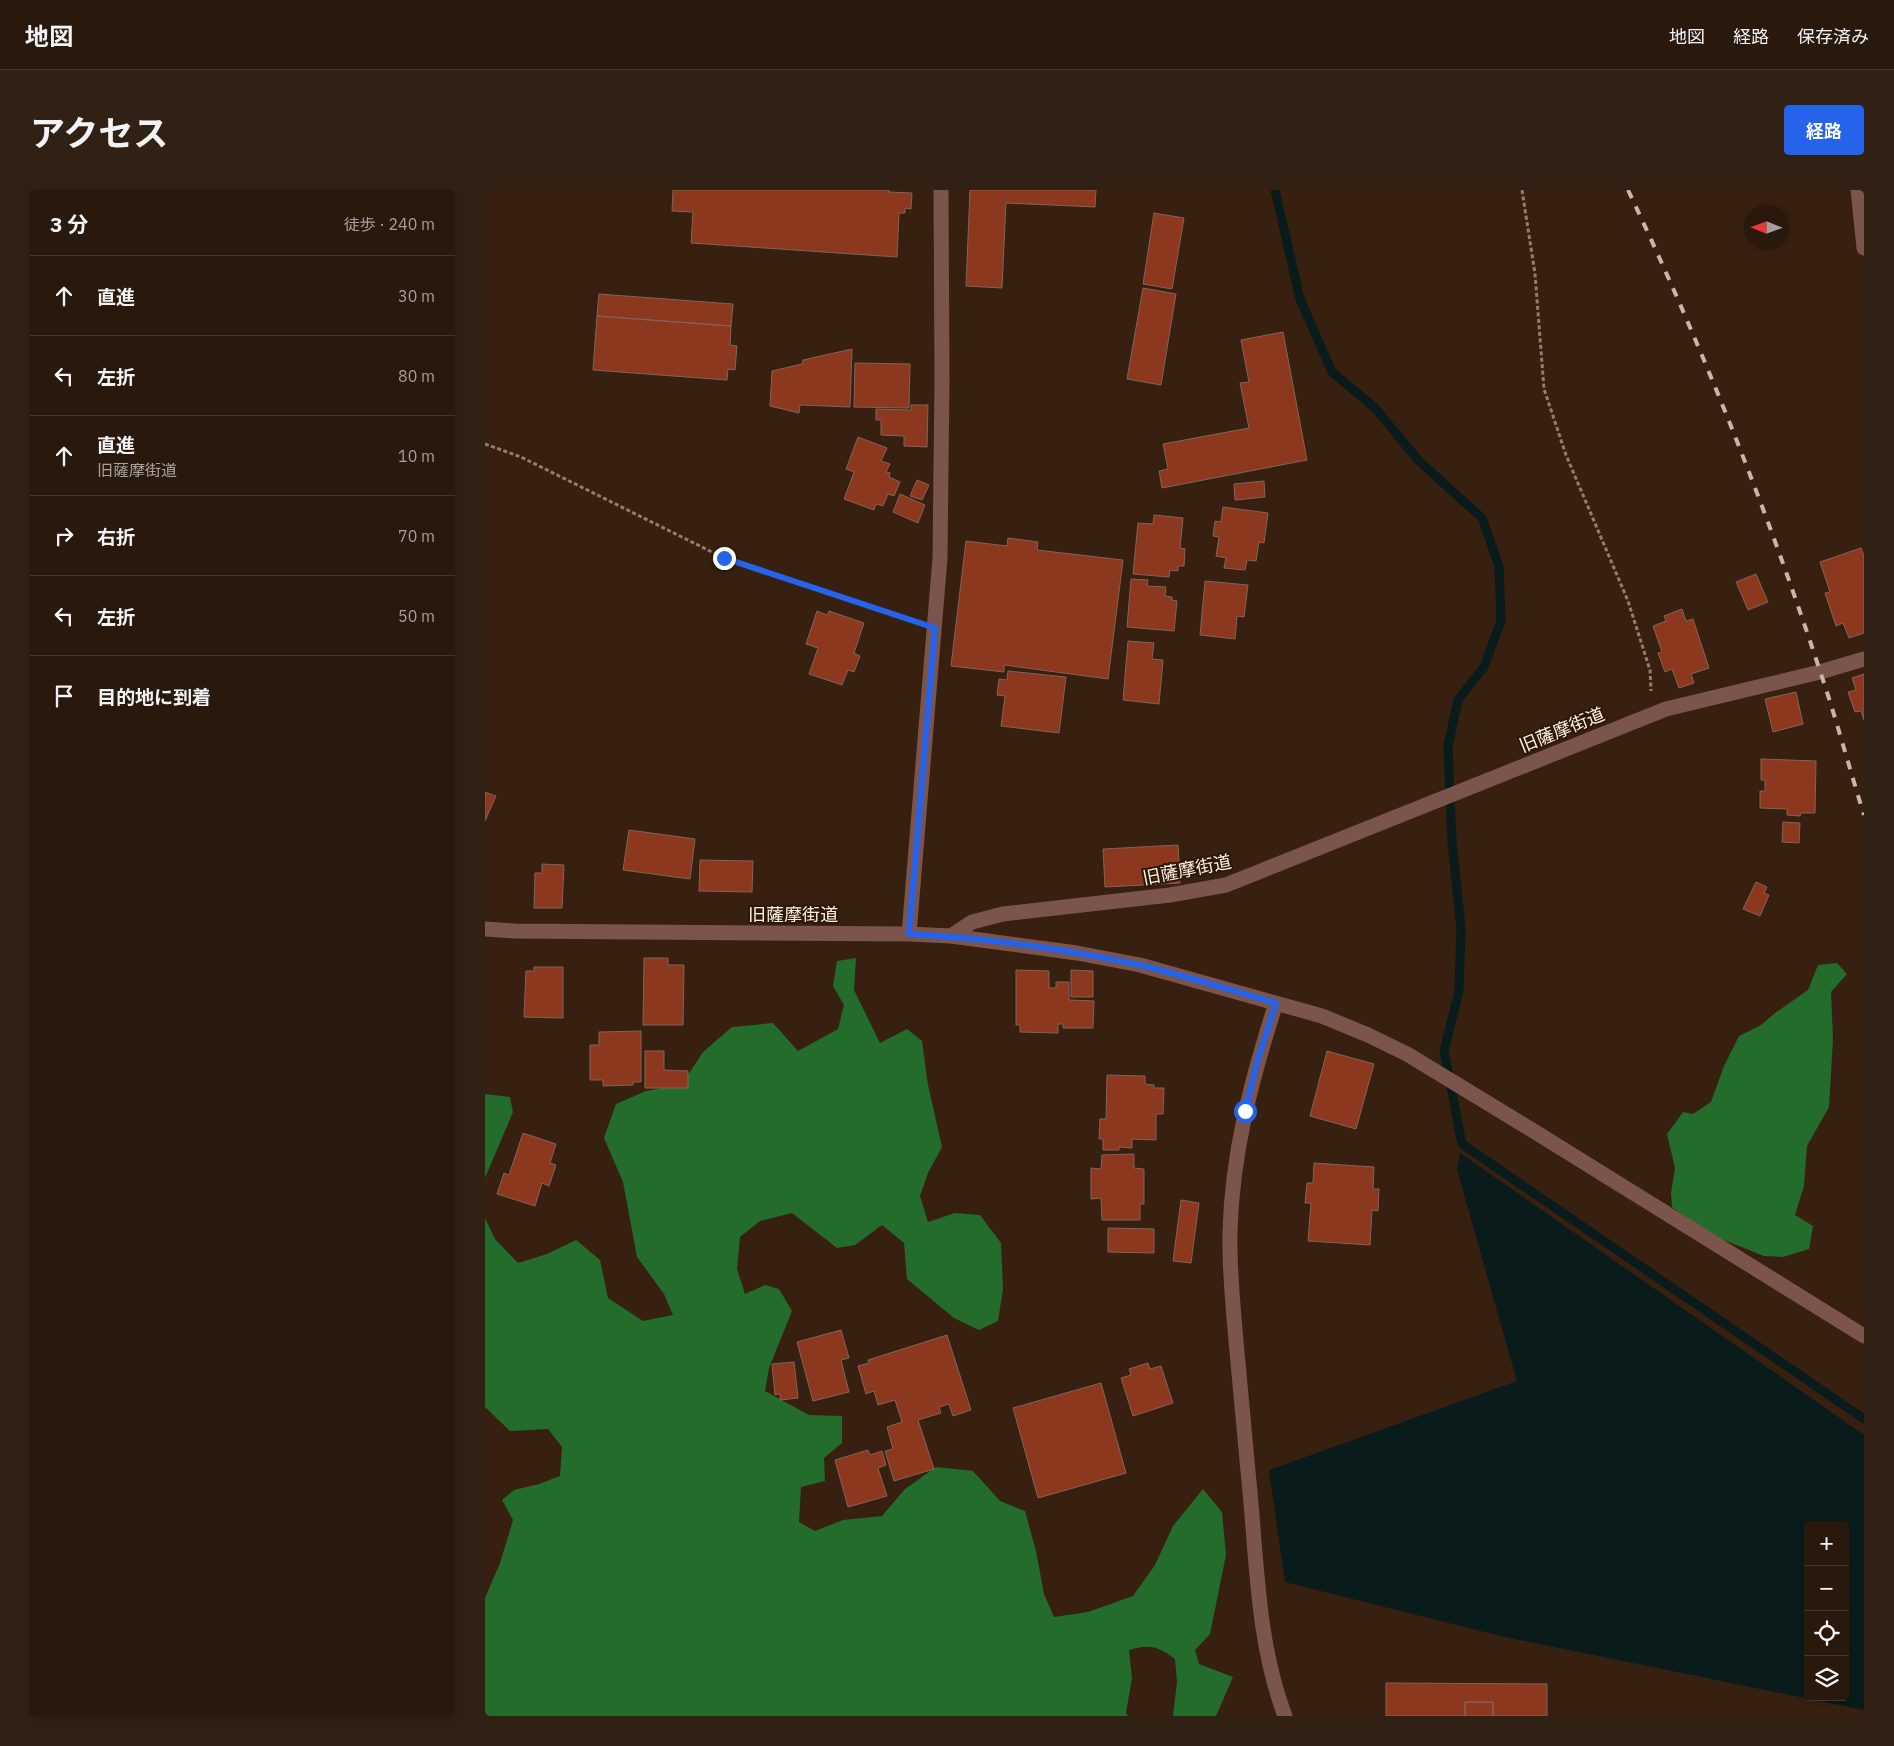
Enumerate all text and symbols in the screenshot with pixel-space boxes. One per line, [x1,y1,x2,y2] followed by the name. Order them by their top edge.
[25,20,73,52] text: 地図
[1669,25,1705,48] text: 地図
[1733,25,1769,48] text: 経路
[1797,25,1869,48] text: 保存済み
[1784,105,1864,155] button: 経路
[30,110,168,156] text: アクセス
[1744,205,1789,250] north arrow
[50,210,89,238] text: 3 分
[344,214,435,234] text: 徒歩 · 240 m
[50,282,78,310] icon: ahead
[97,285,135,309] text: 直進
[398,286,435,306] text: 30 m
[50,362,78,390] icon: left
[97,365,135,389] text: 左折
[398,366,435,386] text: 80 m
[97,433,135,457] text: 直進
[50,442,78,470] icon: ahead
[398,446,435,466] text: 10 m
[97,460,177,480] text: 旧薩摩街道
[50,522,78,550] icon: right
[97,525,135,549] text: 右折
[398,526,435,546] text: 70 m
[713,547,736,570] route end
[50,602,78,630] icon: left
[97,605,135,629] text: 左折
[398,606,435,626] text: 50 m
[50,682,78,710] icon: arrive
[97,685,211,709] text: 目的地に到着
[1516,702,1608,757] street label: 旧薩摩街道
[1141,850,1233,889] street label: 旧薩摩街道
[748,903,838,926] street label: 旧薩摩街道
[1234,1100,1257,1123] route start
[1804,1521,1849,1701] map controls
[1804,1521,1849,1566] button: +
[1804,1566,1849,1611] button: −
[1804,1611,1849,1656] button: locate
[1804,1656,1849,1701] button: layers

